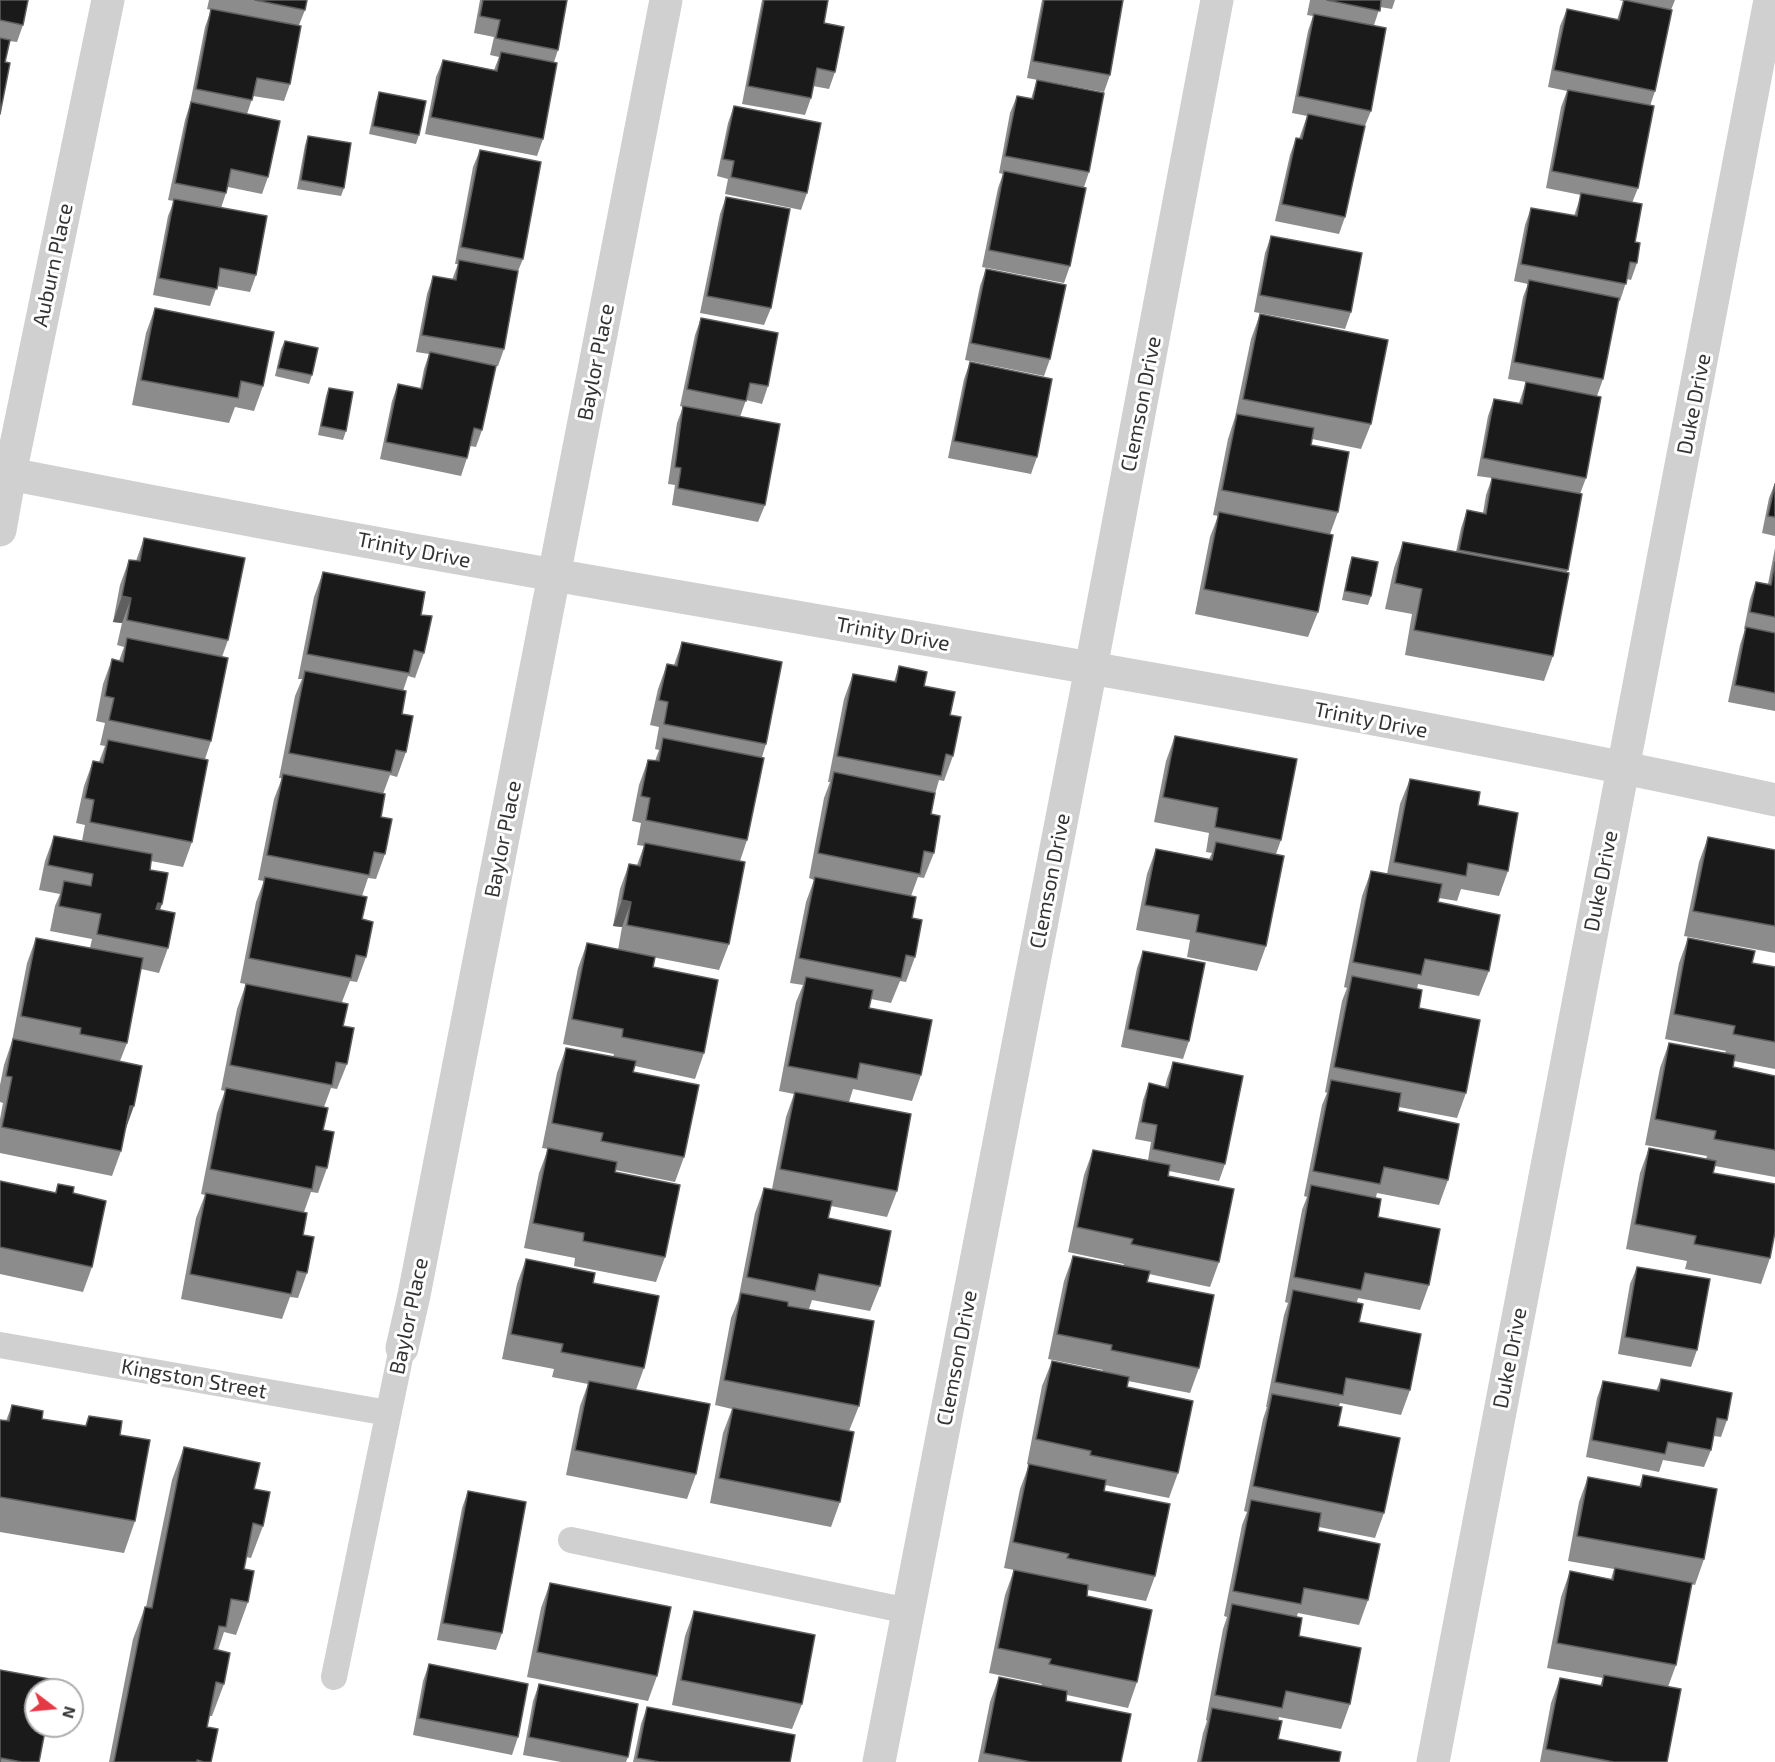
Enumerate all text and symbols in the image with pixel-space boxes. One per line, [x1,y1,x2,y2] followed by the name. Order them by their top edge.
[28,201,78,329] street label: Auburn Place
[572,301,620,423] street label: Baylor Place
[1116,334,1166,474] street label: Clemson Drive
[1672,351,1716,457] street label: Duke Drive
[355,527,473,573] street label: Trinity Drive
[834,612,952,656] street label: Trinity Drive
[1312,697,1430,743] street label: Trinity Drive
[479,778,527,900] street label: Baylor Place
[1025,811,1075,951] street label: Clemson Drive
[1579,828,1623,934] street label: Duke Drive
[384,1255,434,1377] street label: Baylor Place
[932,1288,982,1428] street label: Clemson Drive
[1488,1305,1532,1411] street label: Duke Drive
[119,1354,269,1404] street label: Kingston Street
[24,1678,84,1738] north arrow
[59,1704,81,1721] text: N

